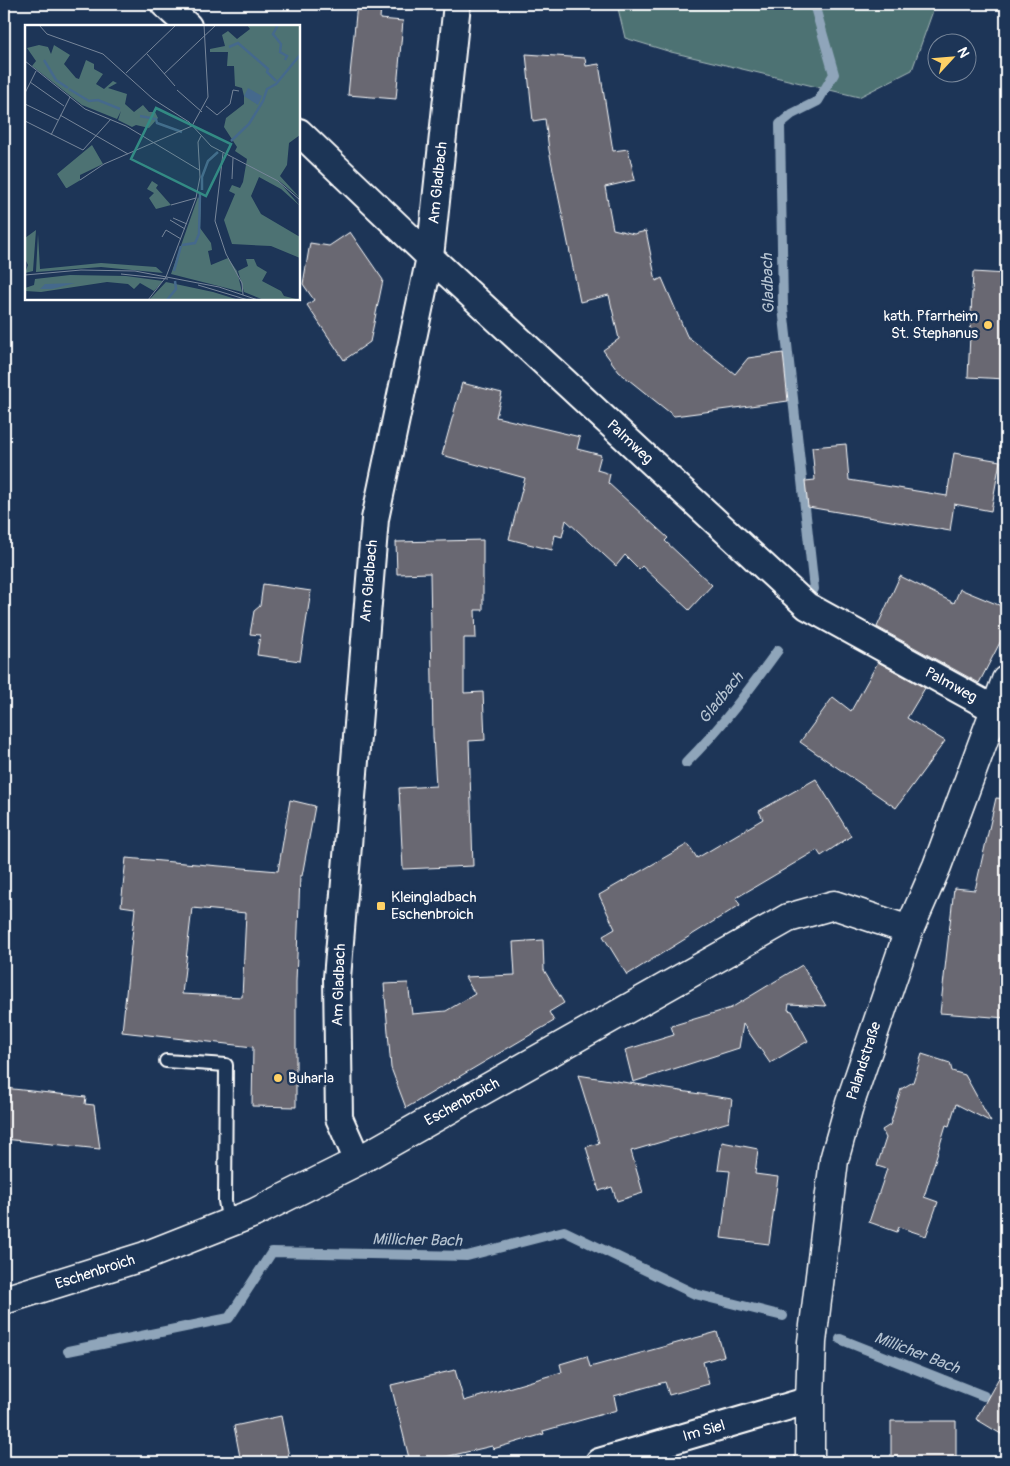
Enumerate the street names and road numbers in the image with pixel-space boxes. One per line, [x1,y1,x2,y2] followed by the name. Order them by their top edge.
[424,141,452,225] street label: Am Gladbach
[603,416,657,468] street label: Palmweg
[356,539,382,623] street label: Am Gladbach
[922,663,980,707] street label: Palmweg
[328,943,350,1027] street label: Am Gladbach
[842,1019,886,1103] street label: Palandstraße
[421,1074,503,1130] street label: Eschenbroich
[53,1250,137,1294] street label: Eschenbroich
[681,1416,727,1446] street label: Im Siel

